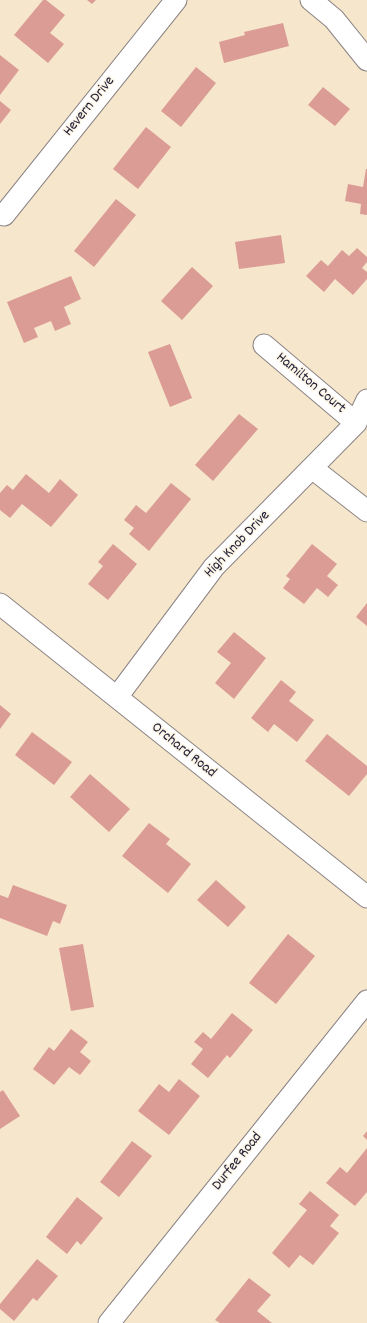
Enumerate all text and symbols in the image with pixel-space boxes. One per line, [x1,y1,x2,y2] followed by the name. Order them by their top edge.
[60,73,120,141] street label: Hevern Drive
[271,350,349,418] street label: Hamilton Court
[201,508,275,582] street label: High Knob Drive
[147,719,219,783] street label: Orchard Road
[209,1129,267,1195] street label: Durfee Road

